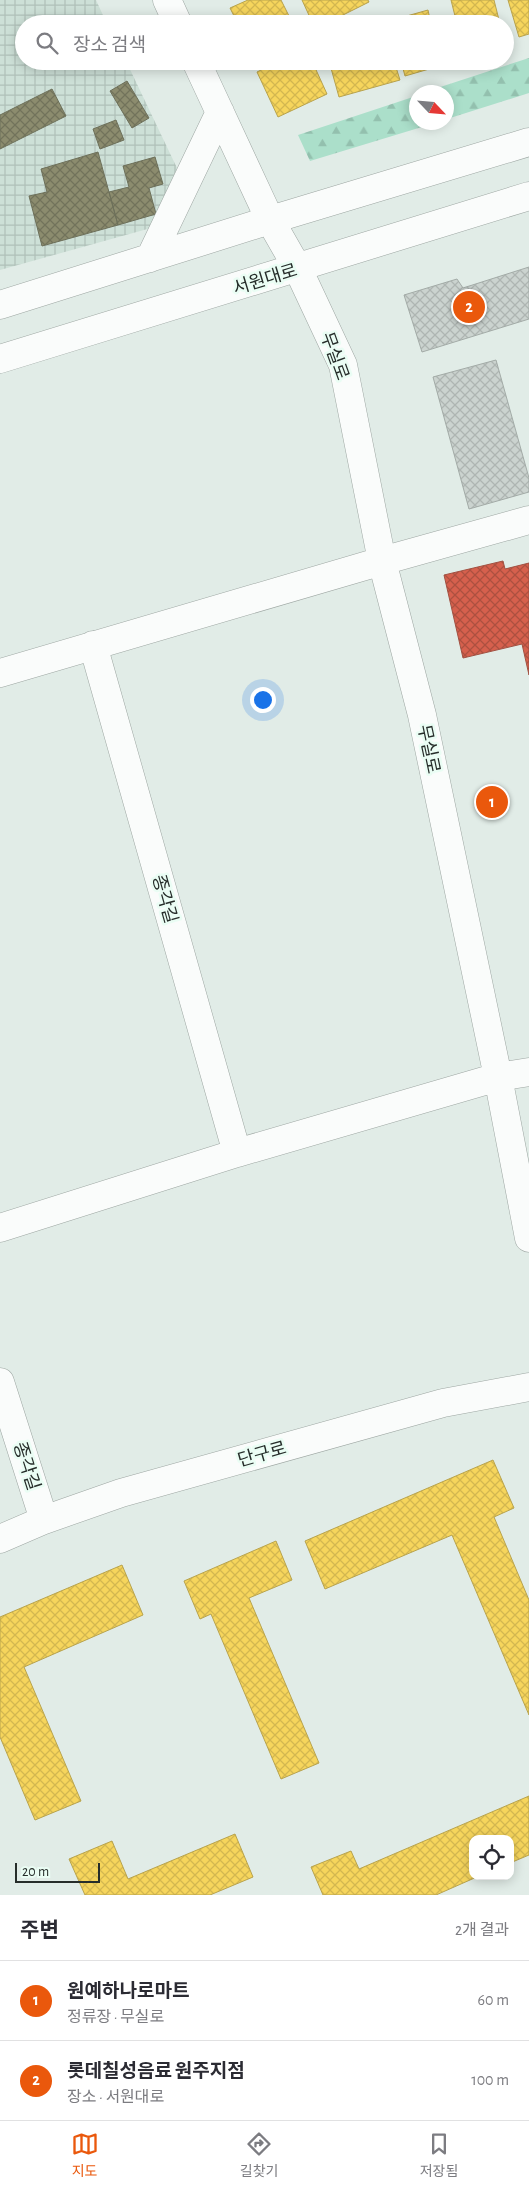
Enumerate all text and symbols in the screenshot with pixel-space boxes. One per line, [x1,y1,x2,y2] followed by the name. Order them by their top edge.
[15,15,514,70] search box
[33,29,61,57] icon: search
[73,36,146,55] text: 장소 검색
[409,85,454,130] north arrow
[231,261,300,298] street label: 서원대로
[453,288,485,326] pin: 2
[317,329,353,383] street label: 무실로
[250,687,276,713] your location
[414,723,444,775] street label: 무실로
[476,783,508,821] pin: 1
[149,872,181,926] street label: 종각길
[10,1439,44,1493] street label: 종각길
[236,1439,289,1470] street label: 단구로
[469,1835,514,1880] map controls
[469,1835,514,1880] button: locate
[15,1860,100,1883] scale bar
[22,1865,49,1879] text: 20 m
[20,1920,59,1941] text: 주변
[455,1922,509,1938] text: 2개 결과
[67,1982,189,2001] text: 원예하나로마트
[33,1992,39,2008] text: 1
[478,1992,509,2008] text: 60 m
[67,2009,164,2025] text: 정류장 · 무실로
[67,2062,245,2081] text: 롯데칠성음료 원주지점
[32,2072,40,2088] text: 2
[471,2072,509,2088] text: 100 m
[67,2089,164,2105] text: 장소 · 서원대로
[71,2130,99,2181] tab: 지도
[240,2130,278,2181] tab: 길찾기
[420,2130,458,2181] tab: 저장됨

